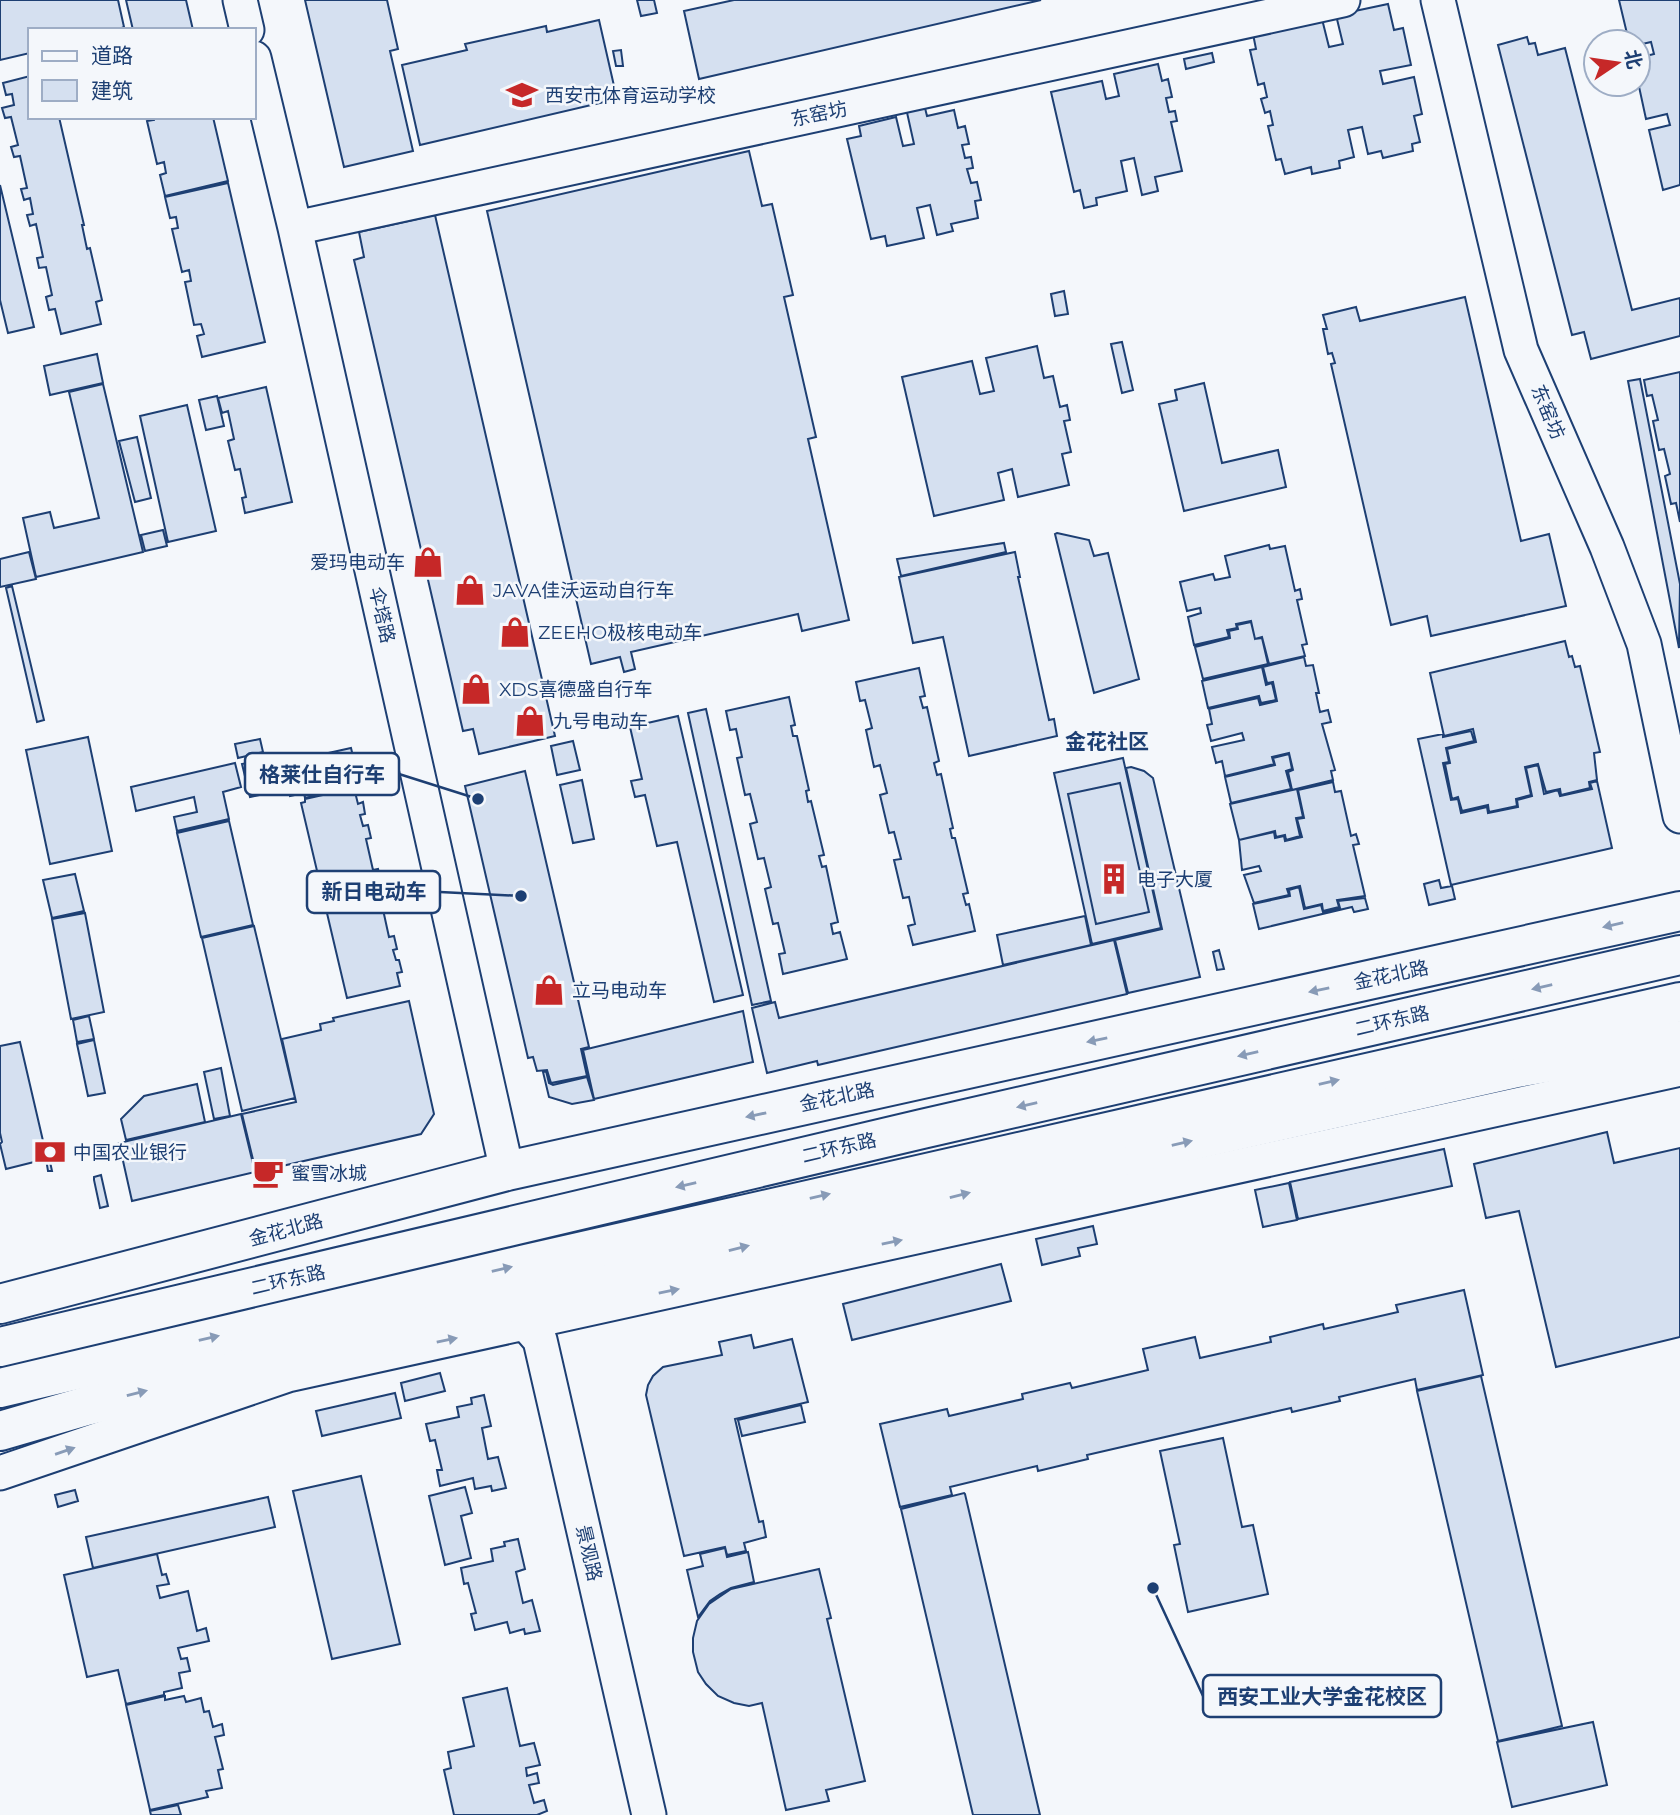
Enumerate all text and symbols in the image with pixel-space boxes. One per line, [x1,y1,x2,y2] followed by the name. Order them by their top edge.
[28,28,256,119] legend
[1582,28,1652,98] north arrow
[91,43,133,68] text: 道路
[1620,47,1646,71] text: 北
[91,78,133,103] text: 建筑
[505,78,539,112] school or university icon: 西安市体育运动学校
[545,84,716,107] place label: 西安市体育运动学校
[789,97,849,131] street label: 东窑坊
[1526,381,1570,443] street label: 东窑坊
[411,545,445,579] shop icon: 爱玛电动车
[310,551,405,574] place label: 爱玛电动车
[453,573,487,607] shop icon: JAVA佳沃运动自行车
[492,579,674,602] place label: JAVA佳沃运动自行车
[364,585,400,645] street label: 伞塔路
[498,615,532,649] shop icon: ZEEHO极核电动车
[538,621,702,644] place label: ZEEHO极核电动车
[459,672,493,706] shop icon: XDS喜德盛自行车
[499,678,652,701] place label: XDS喜德盛自行车
[513,704,547,738] shop icon: 九号电动车
[553,710,648,733] place label: 九号电动车
[1065,729,1149,754] district label: 金花社区
[245,753,399,795] callout: 格莱仕自行车
[259,762,385,787] text: 格莱仕自行车
[1097,862,1131,896] building icon: 电子大厦
[1137,868,1213,891] place label: 电子大厦
[307,871,440,913] callout: 新日电动车
[322,879,427,904] text: 新日电动车
[1602,920,1624,931] one-way arrow
[1351,956,1431,994] street label: 金花北路
[532,973,566,1007] shop icon: 立马电动车
[572,979,667,1002] place label: 立马电动车
[1531,982,1553,993] one-way arrow
[1308,985,1330,996] one-way arrow
[1352,1001,1432,1041] street label: 二环东路
[1086,1034,1108,1045] one-way arrow
[1237,1049,1259,1060] one-way arrow
[1318,1076,1340,1087] one-way arrow
[797,1078,877,1116] street label: 金花北路
[1016,1099,1038,1110] one-way arrow
[745,1110,767,1121] one-way arrow
[799,1128,879,1168] street label: 二环东路
[33,1135,67,1169] bank icon: 中国农业银行
[1171,1137,1193,1148] one-way arrow
[73,1141,187,1164] place label: 中国农业银行
[251,1156,285,1190] cafe icon: 蜜雪冰城
[291,1162,367,1185] place label: 蜜雪冰城
[675,1180,697,1191] one-way arrow
[949,1189,971,1200] one-way arrow
[809,1191,831,1202] one-way arrow
[246,1209,326,1251] street label: 金花北路
[881,1237,903,1248] one-way arrow
[728,1242,750,1253] one-way arrow
[248,1260,328,1300] street label: 二环东路
[492,1263,514,1274] one-way arrow
[658,1286,680,1297] one-way arrow
[199,1332,221,1343] one-way arrow
[436,1334,458,1345] one-way arrow
[126,1387,148,1398] one-way arrow
[54,1445,75,1456] one-way arrow
[571,1523,607,1583] street label: 景观路
[1203,1675,1441,1717] callout: 西安工业大学金花校区
[1217,1684,1427,1709] text: 西安工业大学金花校区

